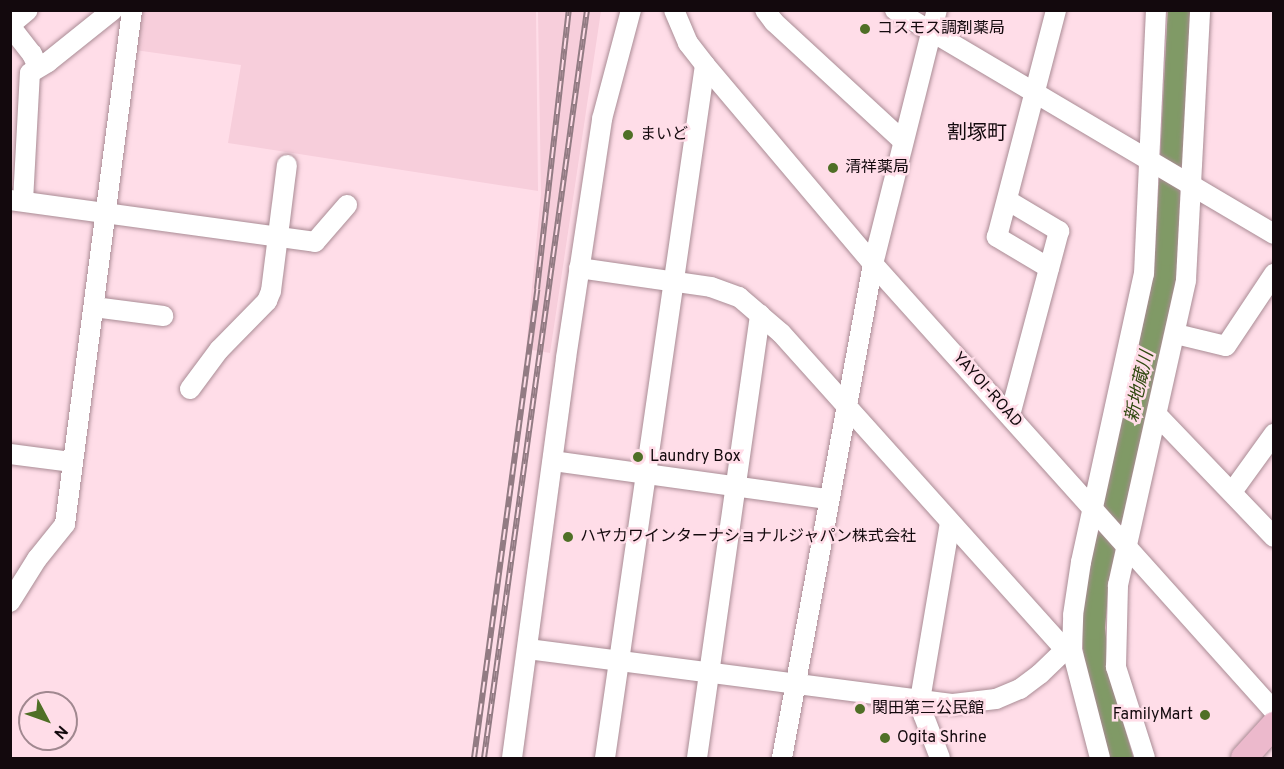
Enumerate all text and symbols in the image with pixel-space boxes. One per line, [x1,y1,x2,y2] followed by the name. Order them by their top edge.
[877,19,1005,39] place label: コスモス調剤薬局
[858,22,872,36] marker: コスモス調剤薬局
[947,122,1007,146] district label: 割塚町
[640,125,688,145] place label: まいど
[621,128,635,142] marker: まいど
[845,158,909,178] place label: 清祥薬局
[826,161,840,175] marker: 清祥薬局
[948,349,1026,431] street label: YAYOI-ROAD
[1122,349,1160,425] water label: 新地蔵川
[650,447,741,467] place label: Laundry Box
[631,450,645,464] marker: Laundry Box
[580,527,916,547] place label: ハヤカワインターナショナルジャパン株式会社
[561,530,575,544] marker: ハヤカワインターナショナルジャパン株式会社
[18,691,78,751] north arrow
[872,699,984,719] place label: 関田第三公民館
[853,702,867,716] marker: 関田第三公民館
[1113,705,1193,725] place label: FamilyMart
[1198,708,1212,722] marker: FamilyMart
[49,721,71,742] text: N
[897,728,987,748] place label: Ogita Shrine
[878,731,892,745] marker: Ogita Shrine

